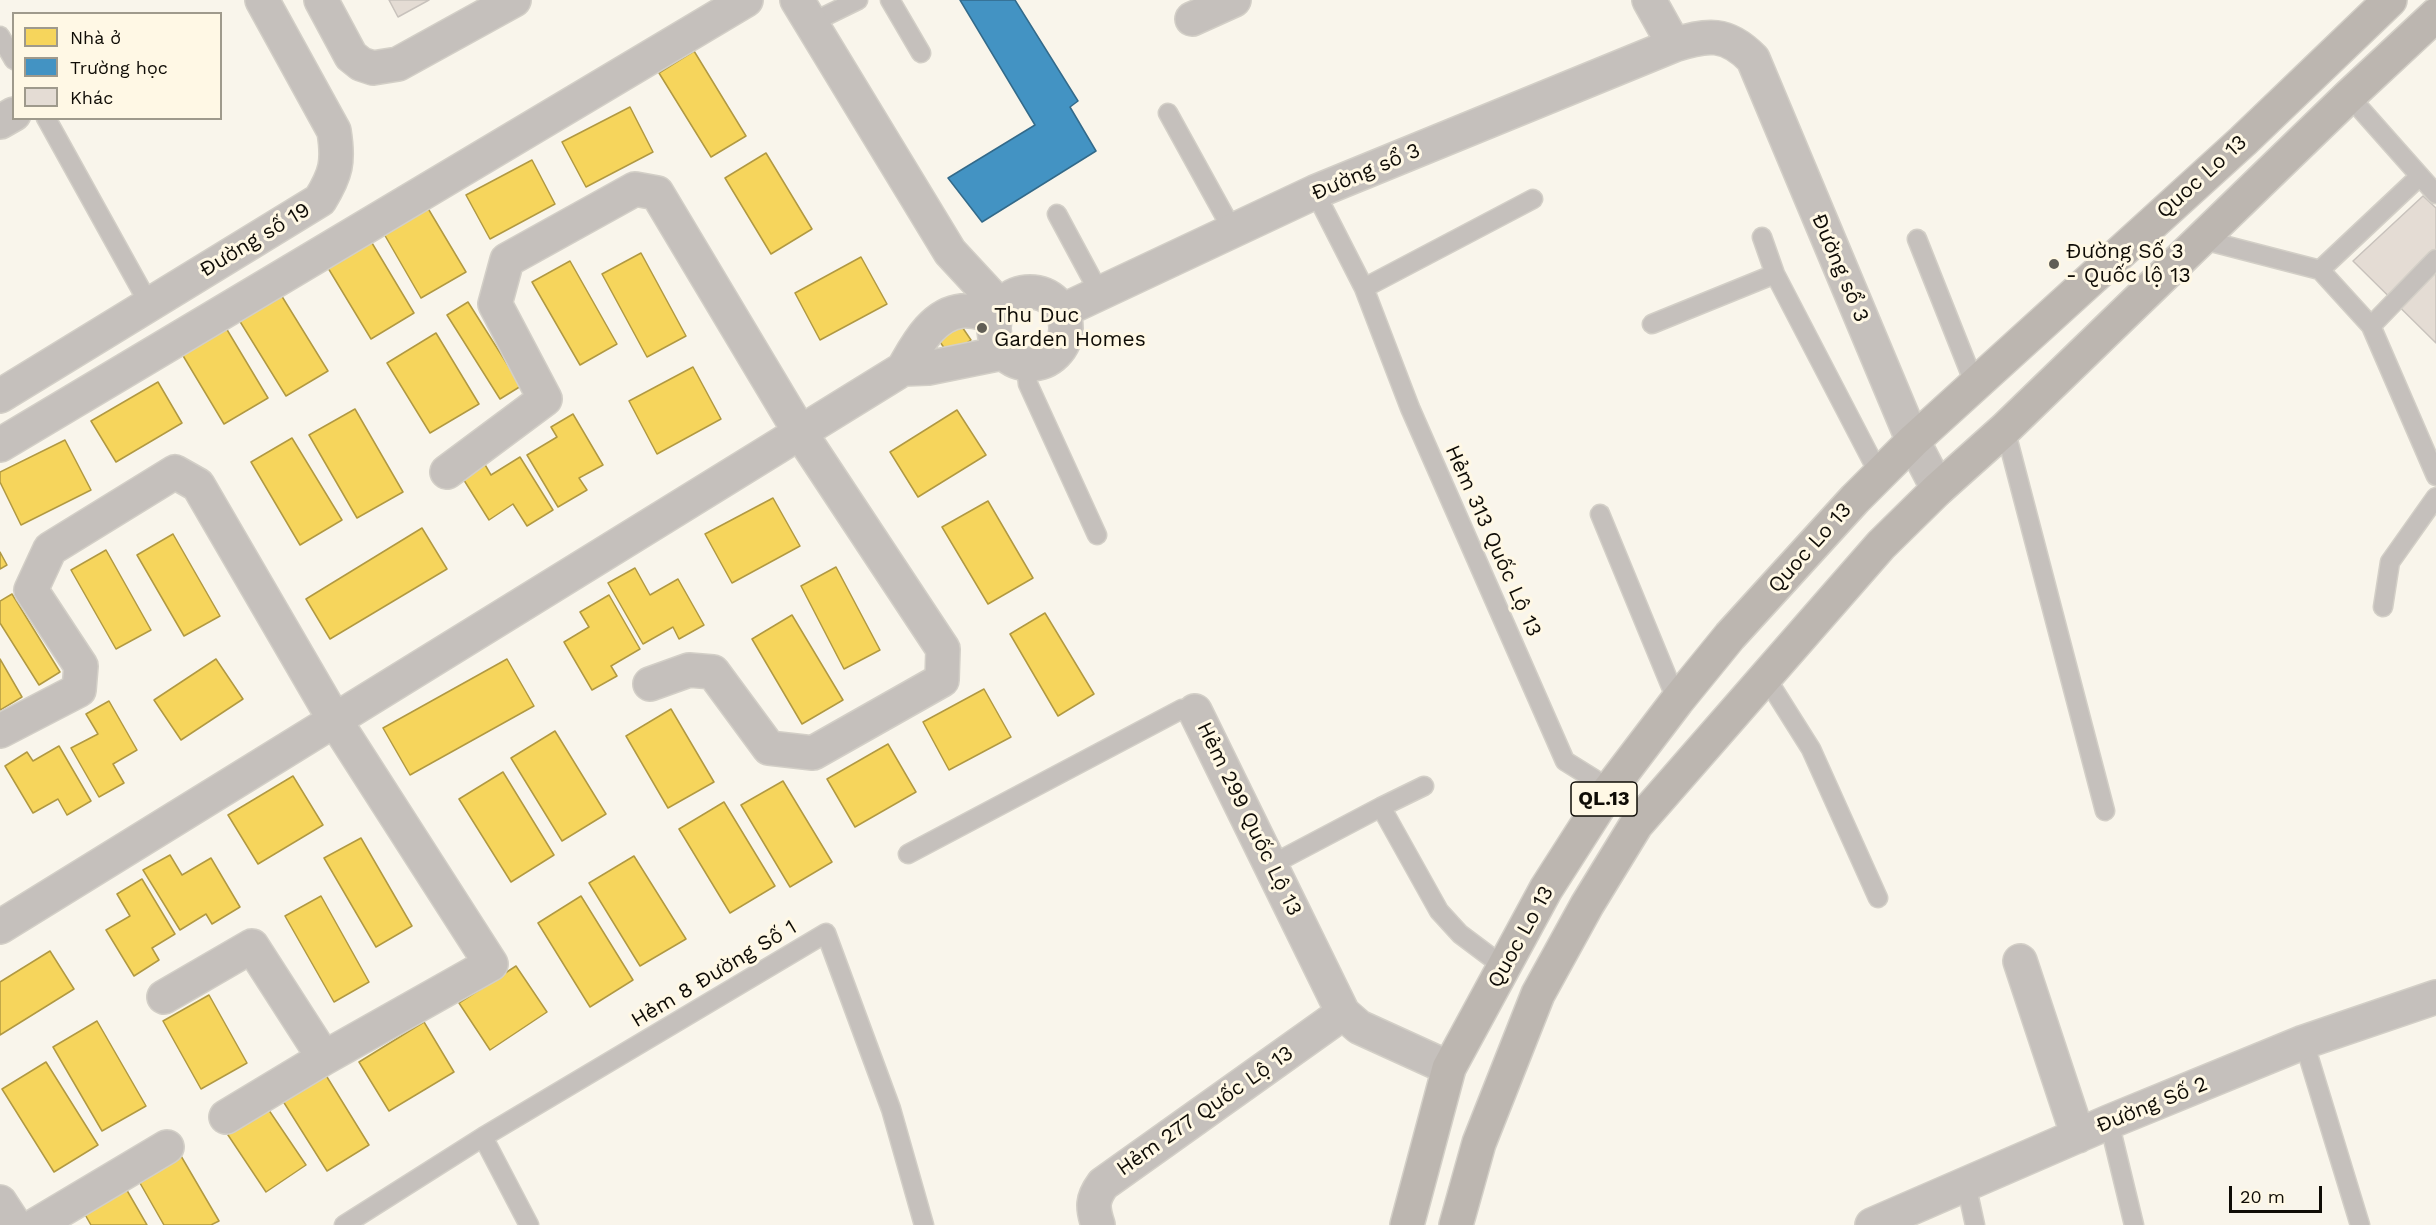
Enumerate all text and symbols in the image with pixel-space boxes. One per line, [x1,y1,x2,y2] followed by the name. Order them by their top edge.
[12,12,222,120] legend
[70,27,121,48] text: Nhà ở
[70,57,168,78] text: Trường học
[70,87,113,108] text: Khác
[2152,130,2252,224] street label: Quoc Lo 13
[1308,138,1424,206] street label: Đường sổ 3
[195,197,315,283] street label: Đường số 19
[1806,210,1874,326] street label: Đường sổ 3
[2066,239,2191,289] place label: Đường Số 3 - Quốc lộ 13
[2047,257,2061,271] marker: Đường Số 3 - Quốc lộ 13
[994,303,1146,353] place label: Thu Duc Garden Homes
[975,321,989,335] marker: Thu Duc Garden Homes
[1439,441,1547,641] street label: Hẻm 313 Quốc Lộ 13
[1763,498,1857,598] street label: Quoc Lo 13
[1191,718,1307,920] street label: Hẻm 299 Quốc Lộ 13
[1571,782,1637,816] road number: QL.13
[1483,882,1559,992] street label: Quoc Lo 13
[627,915,801,1033] street label: Hẻm 8 Đường Số 1
[1112,1041,1298,1181] street label: Hẻm 277 Quốc Lộ 13
[2093,1071,2211,1139] street label: Đường Số 2
[2232,1174,2325,1212] scale bar
[2240,1186,2285,1207] text: 20 m

